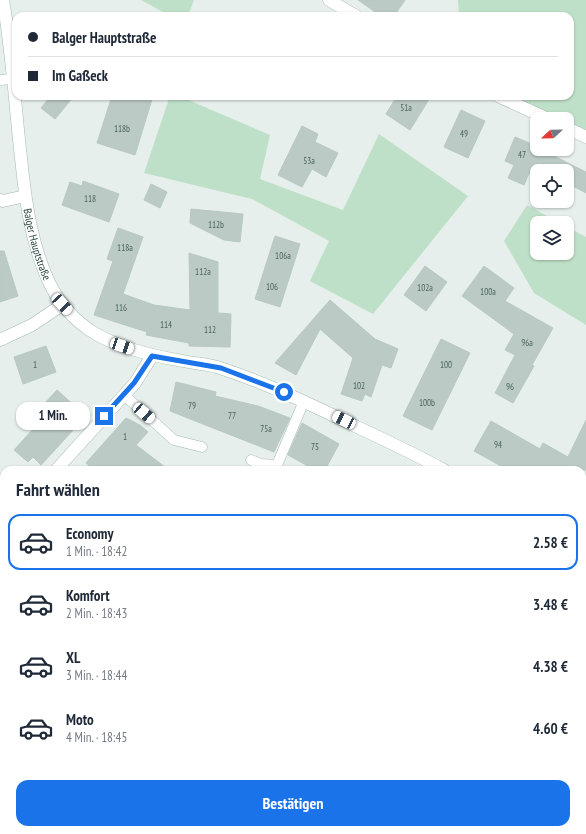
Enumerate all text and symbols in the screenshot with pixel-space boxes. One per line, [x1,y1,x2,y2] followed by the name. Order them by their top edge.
[52,28,156,47] text: Balger Hauptstraße
[52,66,108,85] text: Im Gaßeck
[400,102,412,113] house number: 51a
[530,112,574,156] north arrow
[530,112,574,260] map controls
[114,123,130,134] house number: 118b
[460,128,468,139] house number: 49
[518,149,526,160] house number: 47
[303,155,315,166] house number: 53a
[530,164,574,208] button: locate
[84,193,96,204] house number: 118
[21,207,54,283] street label: Balger Hauptstraße
[530,216,574,260] button: layers
[208,219,224,230] house number: 112b
[117,242,133,253] house number: 118a
[275,250,291,261] house number: 106a
[195,266,211,277] house number: 112a
[266,281,278,292] house number: 106
[417,282,433,293] house number: 102a
[480,286,496,297] house number: 100a
[49,291,75,317] car
[115,302,127,313] house number: 116
[160,319,172,330] house number: 114
[204,324,216,335] house number: 112
[109,336,135,356] car
[521,337,533,348] house number: 96a
[33,359,37,370] house number: 1
[440,359,452,370] house number: 100
[353,380,365,391] house number: 102
[506,381,514,392] house number: 96
[275,383,293,401] route start
[419,397,435,408] house number: 100b
[188,400,196,411] house number: 79
[131,401,157,425] car
[16,402,90,430] callout: 1 Min.
[38,407,68,424] text: 1 Min.
[95,407,113,425] route end
[331,409,357,431] car
[228,410,236,421] house number: 77
[260,423,272,434] house number: 75a
[123,431,127,442] house number: 1
[494,439,502,450] house number: 94
[311,441,319,452] house number: 75
[16,478,100,501] text: Fahrt wählen
[18,524,54,560] icon: car
[66,524,114,543] text: Economy
[533,533,568,552] text: 2.58 €
[66,543,127,560] text: 1 Min. · 18:42
[18,586,54,622] icon: car
[66,586,110,605] text: Komfort
[533,595,568,614] text: 3.48 €
[66,605,127,622] text: 2 Min. · 18:43
[18,648,54,684] icon: car
[66,648,80,667] text: XL
[533,657,568,676] text: 4.38 €
[66,667,127,684] text: 3 Min. · 18:44
[18,710,54,746] icon: car
[66,710,94,729] text: Moto
[533,719,568,738] text: 4.60 €
[66,729,127,746] text: 4 Min. · 18:45
[16,780,570,826] button: Bestätigen

